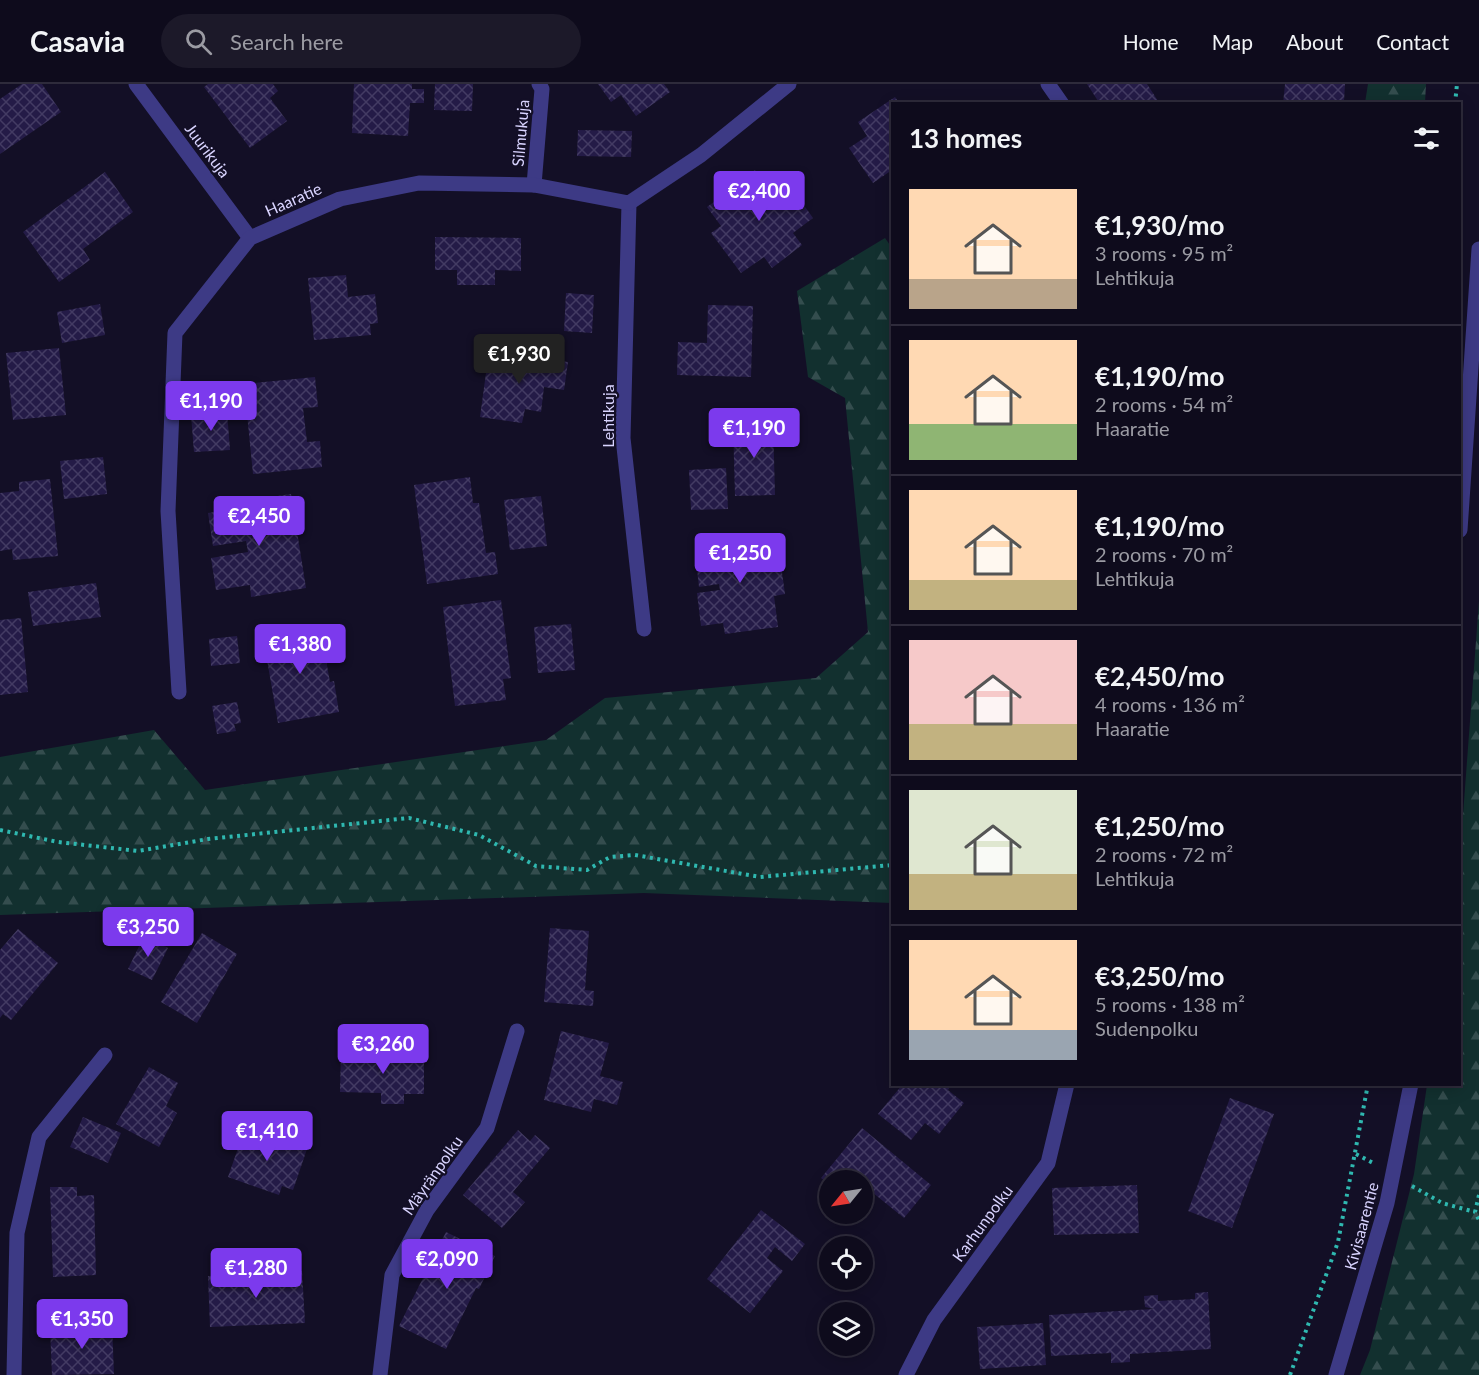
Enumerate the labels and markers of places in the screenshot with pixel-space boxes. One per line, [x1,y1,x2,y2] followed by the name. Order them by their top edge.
[710,171,808,222] pin: €2,400
[470,334,568,385] pin: €1,930
[162,381,260,432] pin: €1,190
[705,408,803,459] pin: €1,190
[210,496,308,547] pin: €2,450
[691,533,789,584] pin: €1,250
[251,624,349,675] pin: €1,380
[99,907,197,958] pin: €3,250
[334,1024,432,1075] pin: €3,260
[218,1111,316,1162] pin: €1,410
[398,1239,496,1290] pin: €2,090
[207,1248,305,1299] pin: €1,280
[33,1299,131,1350] pin: €1,350

